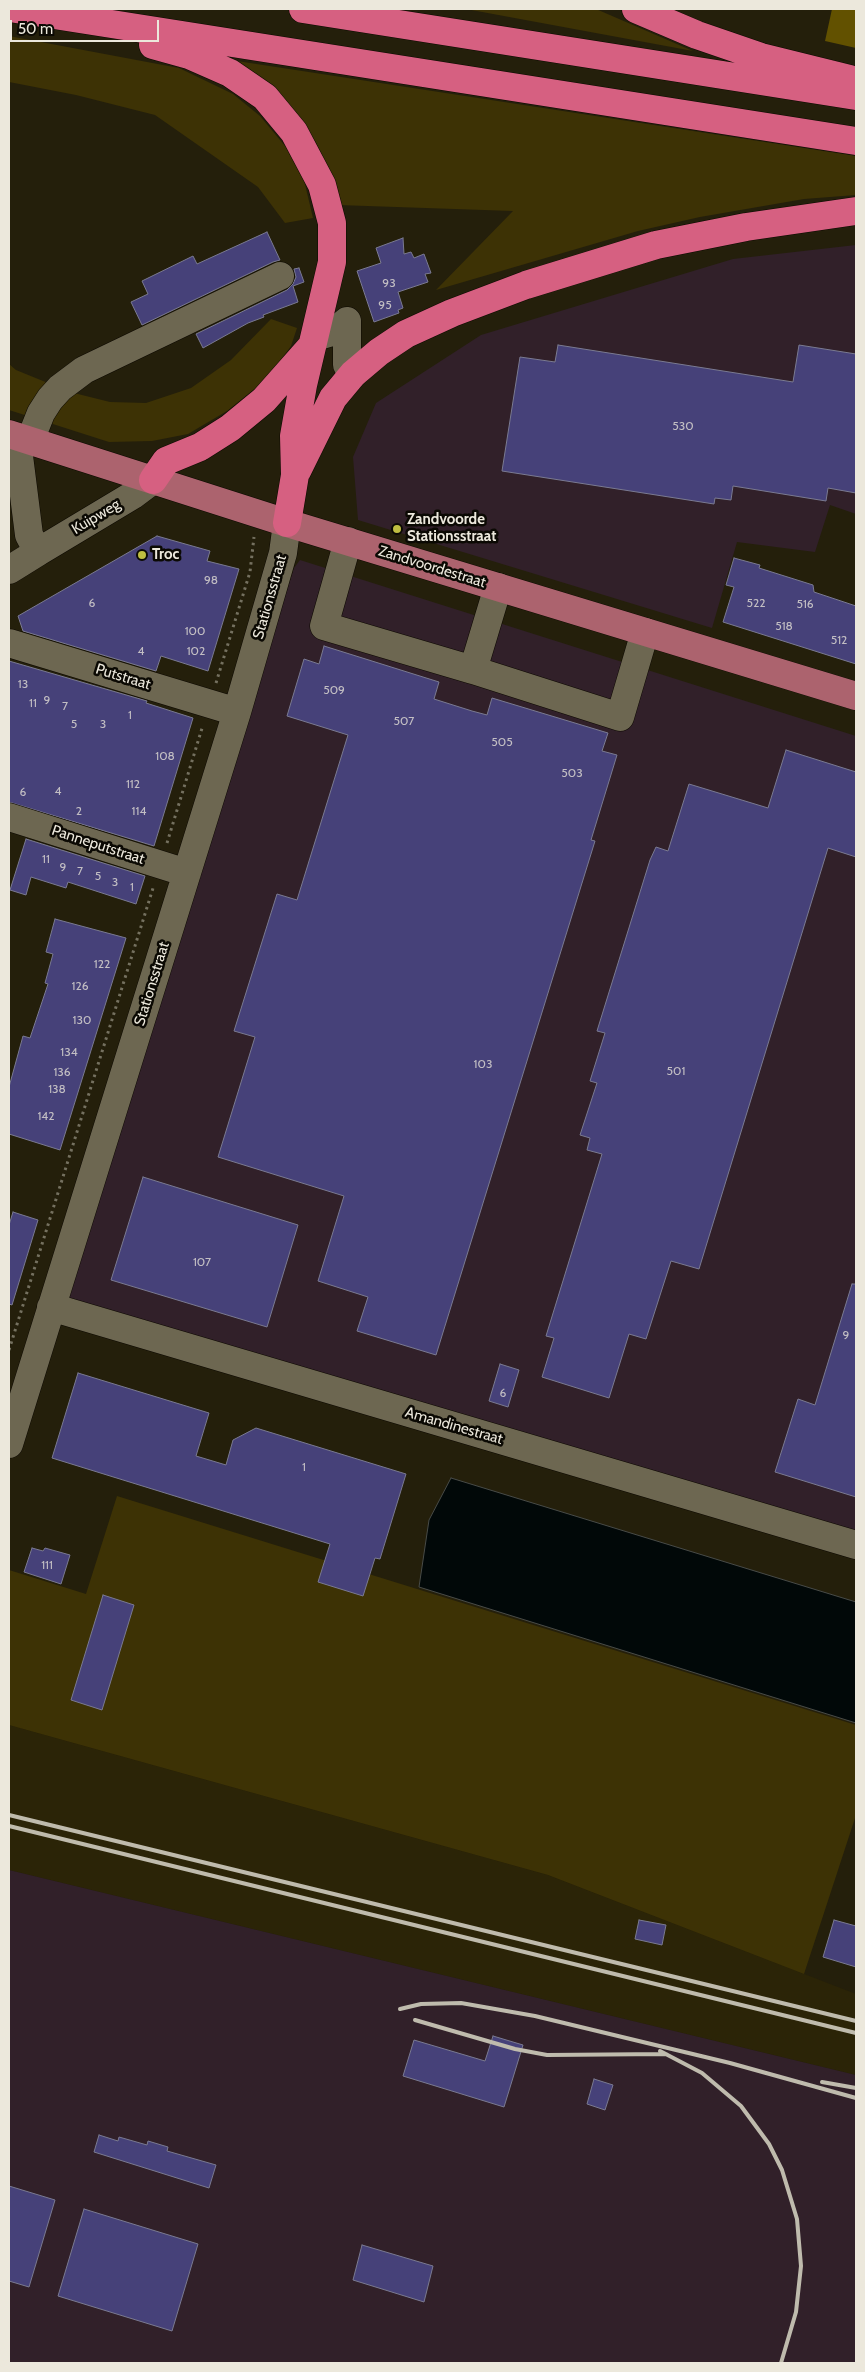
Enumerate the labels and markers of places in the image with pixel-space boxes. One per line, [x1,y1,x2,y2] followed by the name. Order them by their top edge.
[407,511,496,546] place label: Zandvoorde Stationsstraat
[391,523,403,535] marker: Zandvoorde Stationsstraat
[152,546,179,564] place label: Troc
[136,549,148,561] marker: Troc

